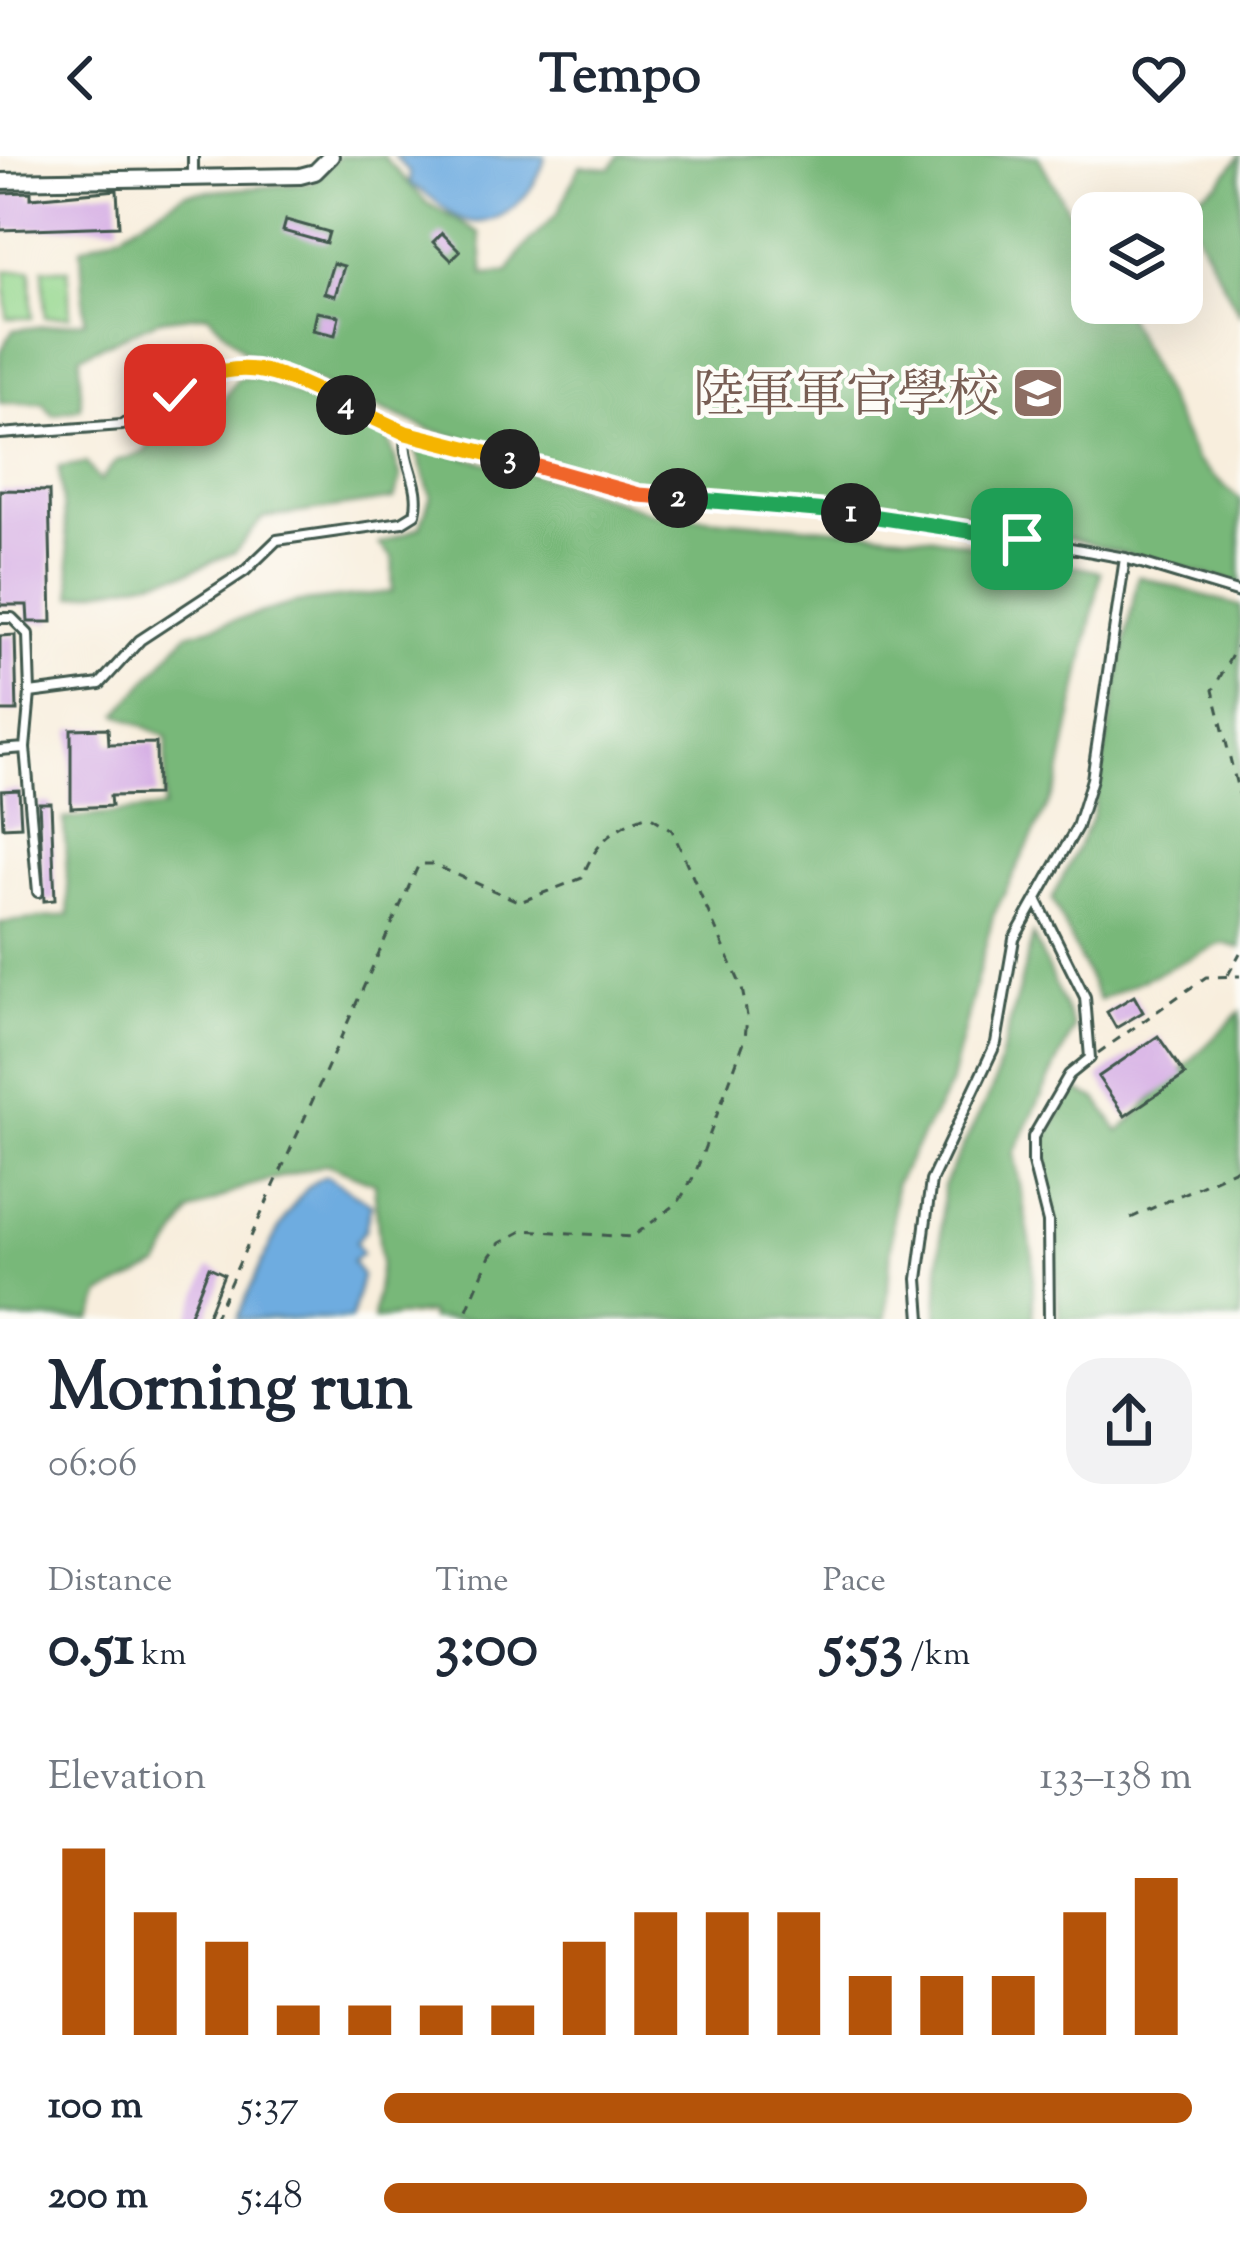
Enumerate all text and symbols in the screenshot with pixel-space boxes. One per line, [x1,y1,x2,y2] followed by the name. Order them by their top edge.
[539,39,701,117] text: Tempo
[48,45,114,111] icon: back
[1126,45,1192,111] icon: heart
[1071,192,1203,324] map controls
[1071,192,1203,324] button: layers
[124,344,226,446] pin
[142,362,208,428] icon: check
[693,362,999,435] place label: 陸軍軍官學校
[1010,365,1066,421] school or university icon: 陸軍軍官學校
[316,375,376,435] pin: 4
[338,381,354,429] text: 4
[480,429,540,489] pin: 3
[503,435,517,483] text: 3
[648,468,708,528] pin: 2
[670,474,686,522] text: 2
[821,483,881,543] pin: 1
[971,488,1073,590] pin
[845,489,857,537] text: 1
[989,506,1055,572] icon: arrive
[48,1345,413,1440] text: Morning run
[1066,1358,1192,1484] button: share
[48,1438,137,1494] text: 06:06
[48,1558,172,1606] text: Distance
[435,1558,509,1606] text: Time
[823,1558,886,1606] text: Pace
[48,1606,134,1693] text: 0.51
[435,1606,538,1693] text: 3:00
[823,1606,904,1693] text: 5:53
[134,1632,186,1680] text: km
[904,1632,970,1680] text: /km
[48,1751,206,1807] text: Elevation
[1039,1751,1192,1807] text: 133–138 m
[48,2080,143,2136] text: 100 m
[240,2080,299,2136] text: 5:37
[48,2170,148,2226] text: 200 m
[240,2170,303,2226] text: 5:48

